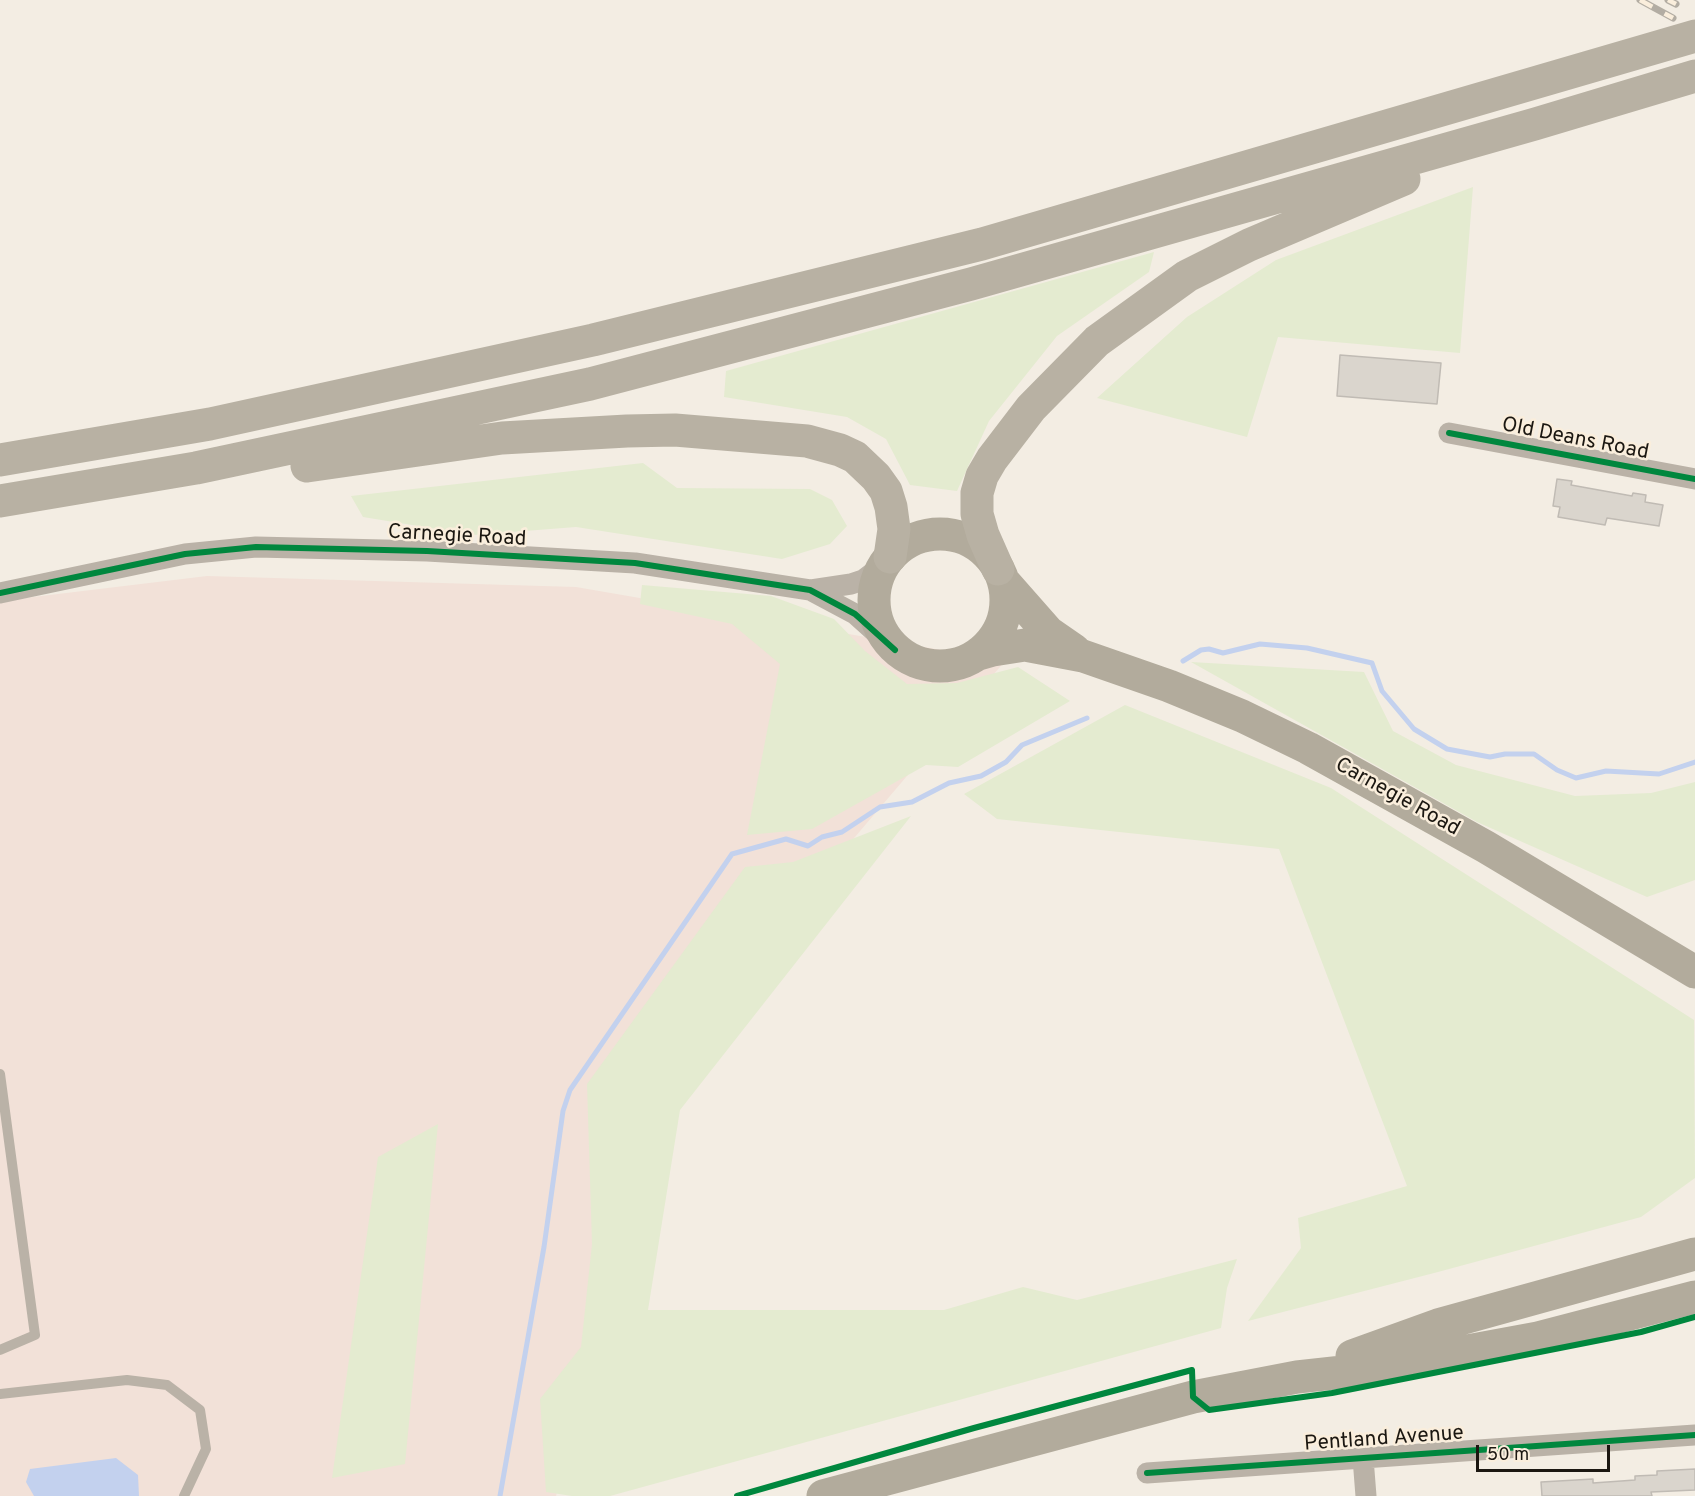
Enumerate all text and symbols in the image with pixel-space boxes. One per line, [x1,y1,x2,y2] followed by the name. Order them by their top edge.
[1499,413,1651,467] street label: Old Deans Road
[387,521,527,553] street label: Carnegie Road
[1330,753,1464,843] street label: Carnegie Road
[1303,1422,1465,1458] street label: Pentland Avenue
[1479,1433,1612,1471] scale bar
[1487,1444,1529,1467] text: 50 m

